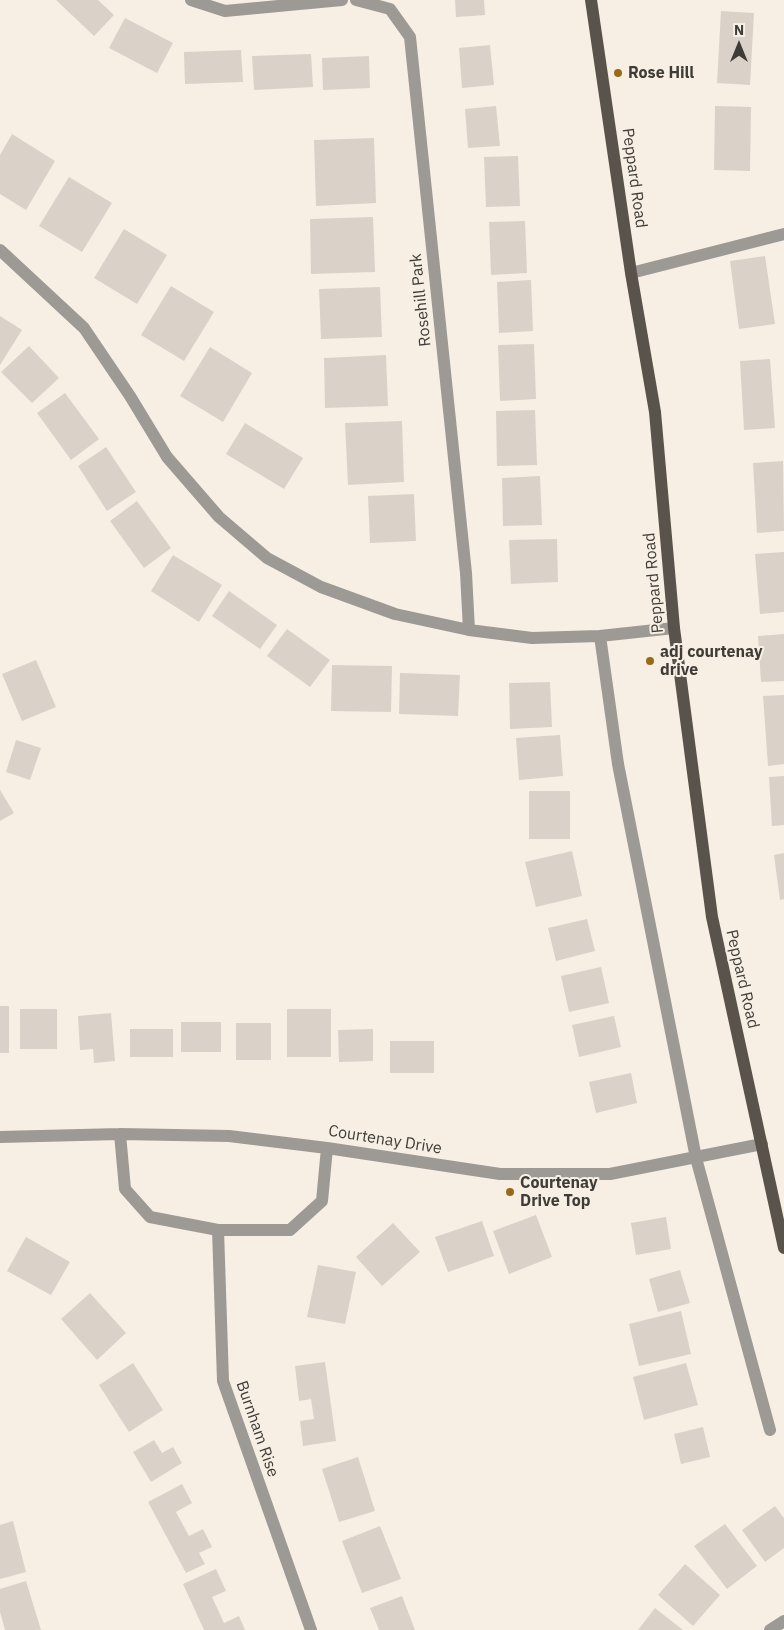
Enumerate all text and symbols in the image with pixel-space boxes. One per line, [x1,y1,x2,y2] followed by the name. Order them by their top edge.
[714,20,764,70] north arrow
[734,21,744,39] text: N
[628,63,694,83] place label: Rose Hill
[612,67,624,79] marker: Rose Hill
[617,127,651,229] street label: Peppard Road
[407,253,435,347] street label: Rosehill Park
[640,532,668,634] street label: Peppard Road
[660,642,763,680] place label: adj courtenay drive
[644,655,656,667] marker: adj courtenay drive
[721,928,763,1030] street label: Peppard Road
[327,1122,443,1158] street label: Courtenay Drive
[520,1173,598,1211] place label: Courtenay Drive Top
[504,1186,516,1198] marker: Courtenay Drive Top
[232,1378,282,1480] street label: Burnham Rise

